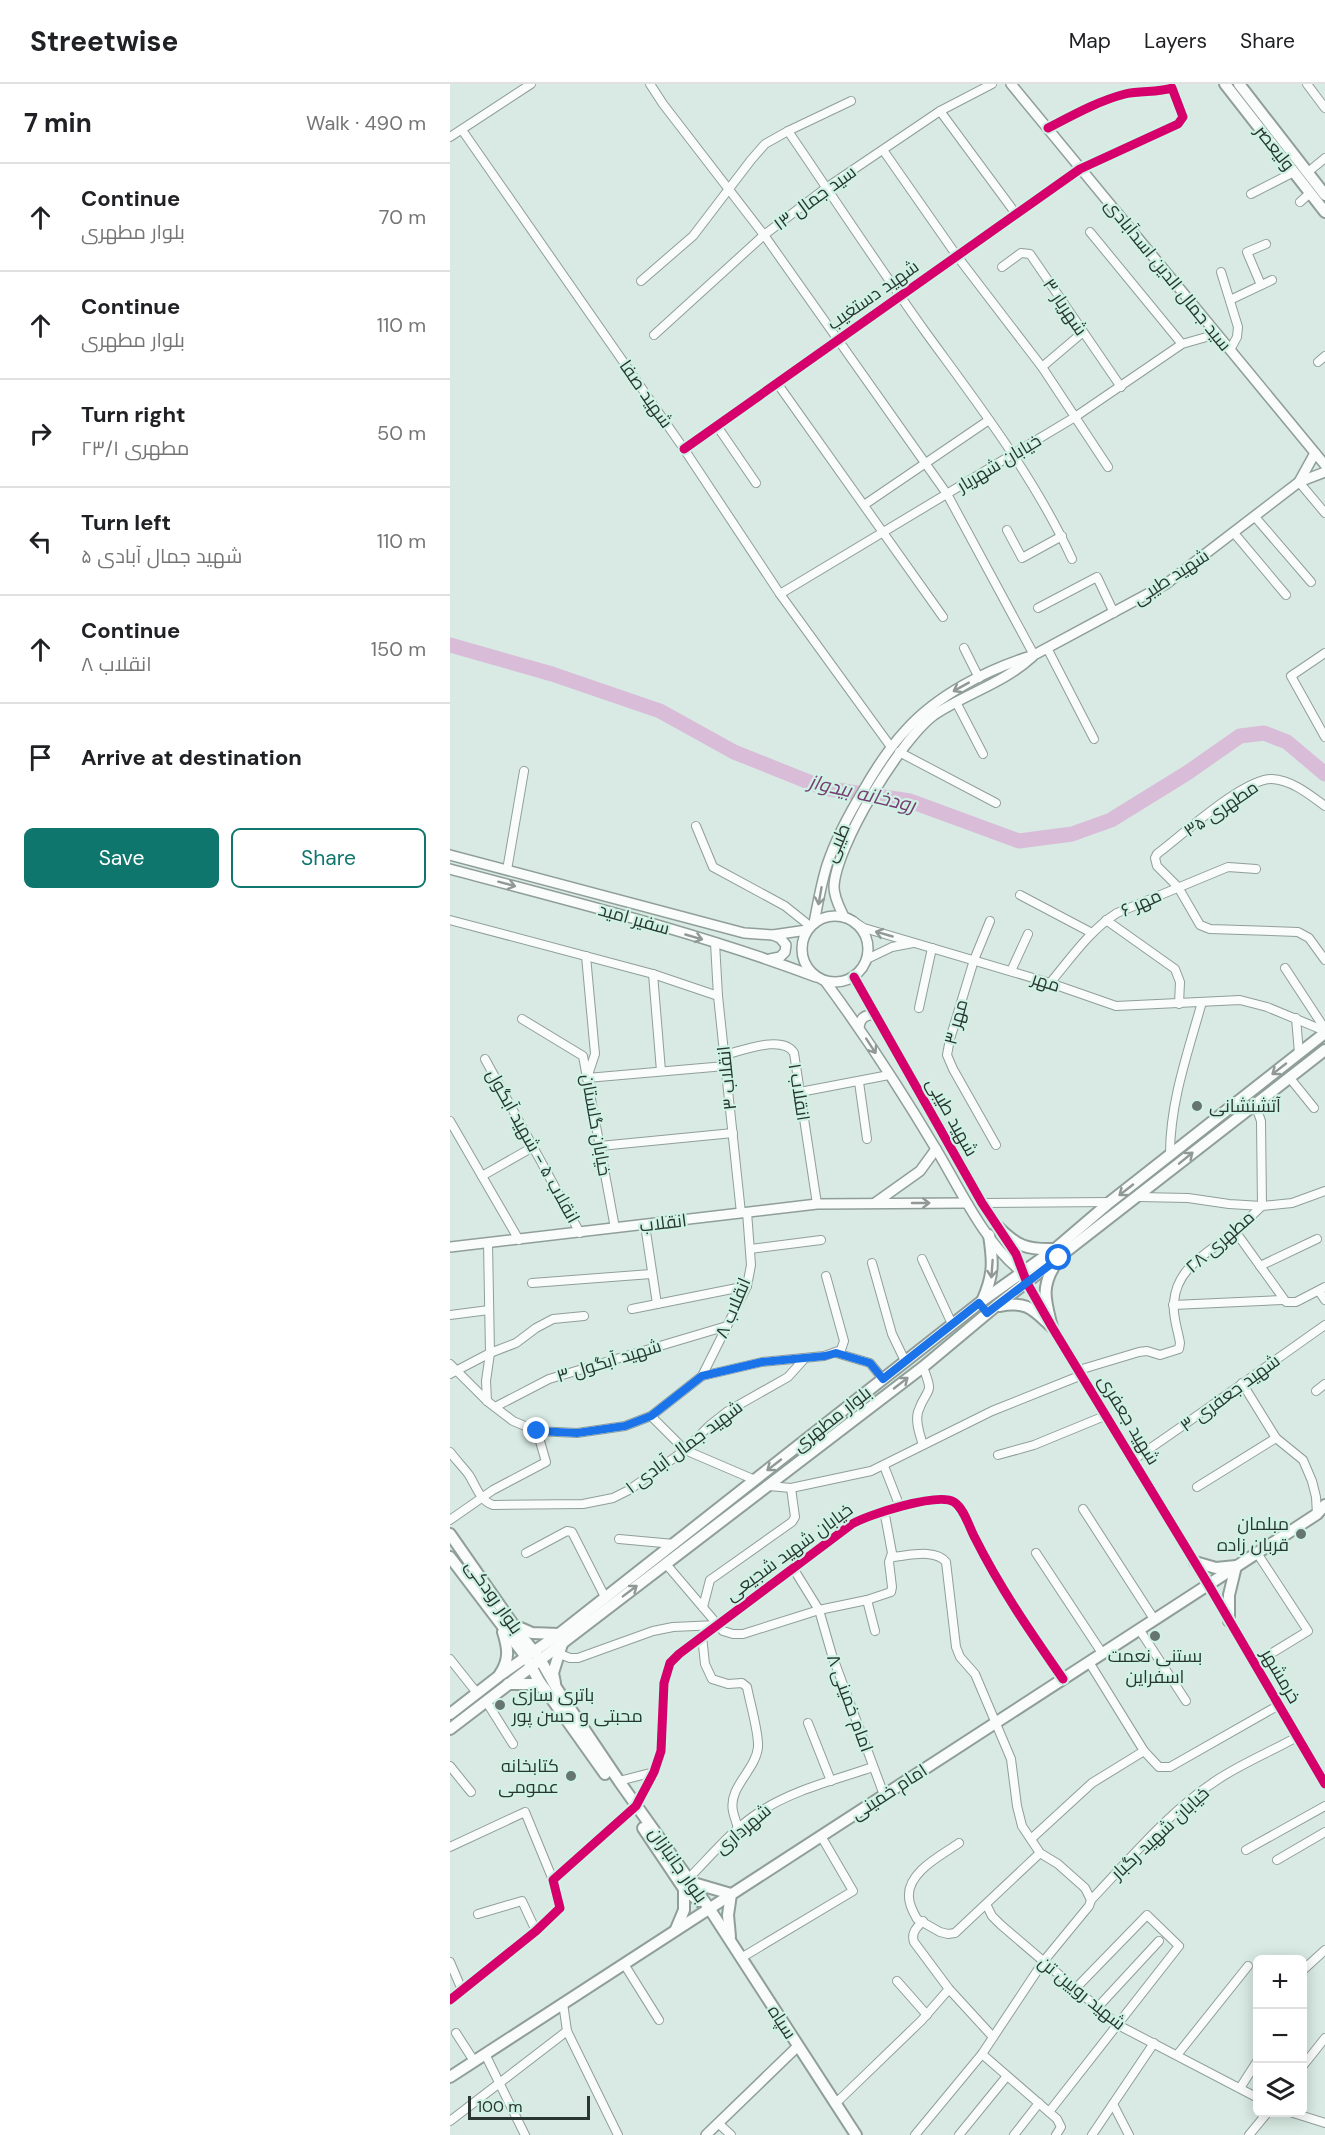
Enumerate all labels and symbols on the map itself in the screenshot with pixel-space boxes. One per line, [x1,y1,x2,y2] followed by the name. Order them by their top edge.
[1249,119,1300,176] street label: ولیعصر
[769,160,861,236] street label: سید جمال ۱۳
[1099,194,1237,356] street label: سید جمال الدین اسدآبادی
[822,255,924,335] street label: شهید دستغیب
[1037,274,1093,340] street label: شهریار ۳
[614,355,678,433] street label: شهید صفا
[951,428,1046,498] street label: خیابان شهریار
[1128,543,1214,611] street label: شهید طیبی
[953,682,970,694] one-way arrow
[803,767,920,818] water label: رودخانه بیدواز
[1179,775,1263,843] street label: مطهری ۳۵
[818,820,856,866] street label: طیبی
[497,879,516,891] one-way arrow
[1117,883,1165,923] street label: مهر ۶
[814,885,825,905] one-way arrow
[596,897,672,941] street label: سفیر امید
[874,928,893,939] one-way arrow
[684,932,703,943] one-way arrow
[1028,966,1063,998] street label: مهر
[938,997,974,1047] street label: مهر ۳
[865,1038,877,1054] one-way arrow
[712,1045,742,1111] street label: انقلاب ۳
[783,1062,815,1122] street label: انقلاب ۱
[1271,1062,1287,1075] one-way arrow
[481,1065,585,1227] street label: انقلاب ۵ - شهید آبگول
[575,1072,617,1178] street label: خیابان گلستان
[921,1073,983,1161] street label: شهید طیبی
[1209,1094,1281,1118] place label: آتشنشانی
[1190,1099,1204,1113] marker: آتشنشانی
[1178,1152,1194,1165] one-way arrow
[1118,1183,1134,1196] one-way arrow
[910,1197,930,1209] one-way arrow
[1180,1205,1260,1279] street label: مطهری ۲۸
[638,1208,688,1238] street label: انقلاب
[1045,1244,1071,1270] route start
[986,1258,997,1278] one-way arrow
[710,1274,756,1342] street label: انقلاب ۸
[554,1334,664,1388] street label: شهید آبگول ۳
[1175,1349,1285,1437] street label: شهید جعفری ۳
[1093,1371,1165,1469] street label: شهید جعفری
[893,1377,909,1390] one-way arrow
[788,1381,876,1457] street label: بلوار مطهری
[621,1395,747,1499] street label: شهید جمال آبادی ۱
[523,1417,549,1443] route end
[766,1459,782,1472] one-way arrow
[720,1498,858,1606] street label: خیابان شهید شجیعی
[1217,1512,1289,1557] place label: مبلمان قربان زاده
[1294,1527,1308,1541] marker: مبلمان قربان زاده
[460,1555,528,1639] street label: بلوار رودکی
[621,1585,637,1598] one-way arrow
[1148,1629,1162,1643] marker: بستنی نعمت اسفراین
[1255,1643,1306,1708] street label: خرمشهر
[1108,1644,1202,1689] place label: بستنی نعمت اسفراین
[821,1651,879,1755] street label: امام خمینی ۸
[511,1683,643,1728] place label: باتری سازی محبتی و حسن پور
[493,1698,507,1712] marker: باتری سازی محبتی و حسن پور
[498,1754,559,1799] place label: کتابخانه عمومی
[846,1758,932,1826] street label: امام خمینی
[564,1769,578,1783] marker: کتابخانه عمومی
[1105,1781,1214,1885] street label: خیابان شهید رگبار
[710,1798,776,1860] street label: شهرداری
[643,1822,713,1908] street label: بلوار جانبازان
[1033,1950,1131,2036] street label: شهید رویین تن
[762,2000,802,2044] street label: سپاه
[468,2093,590,2120] scale bar

